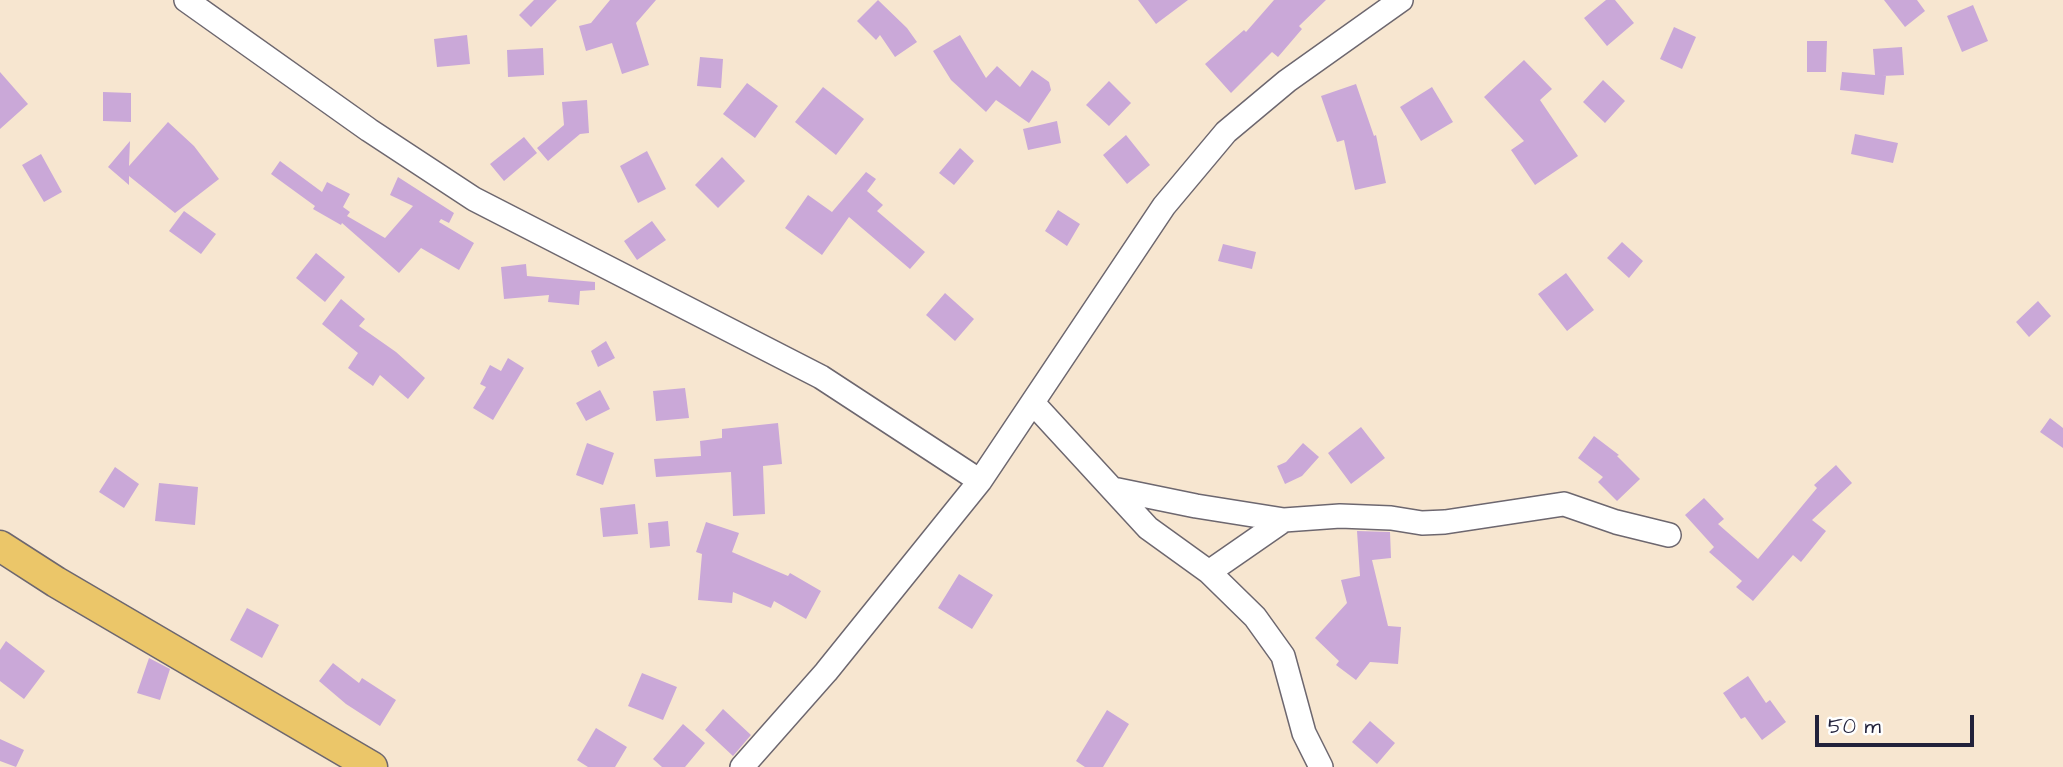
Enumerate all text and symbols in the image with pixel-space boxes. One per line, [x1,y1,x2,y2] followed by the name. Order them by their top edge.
[1818,700,1977,744] scale bar
[1828,712,1881,741] text: 50 m

